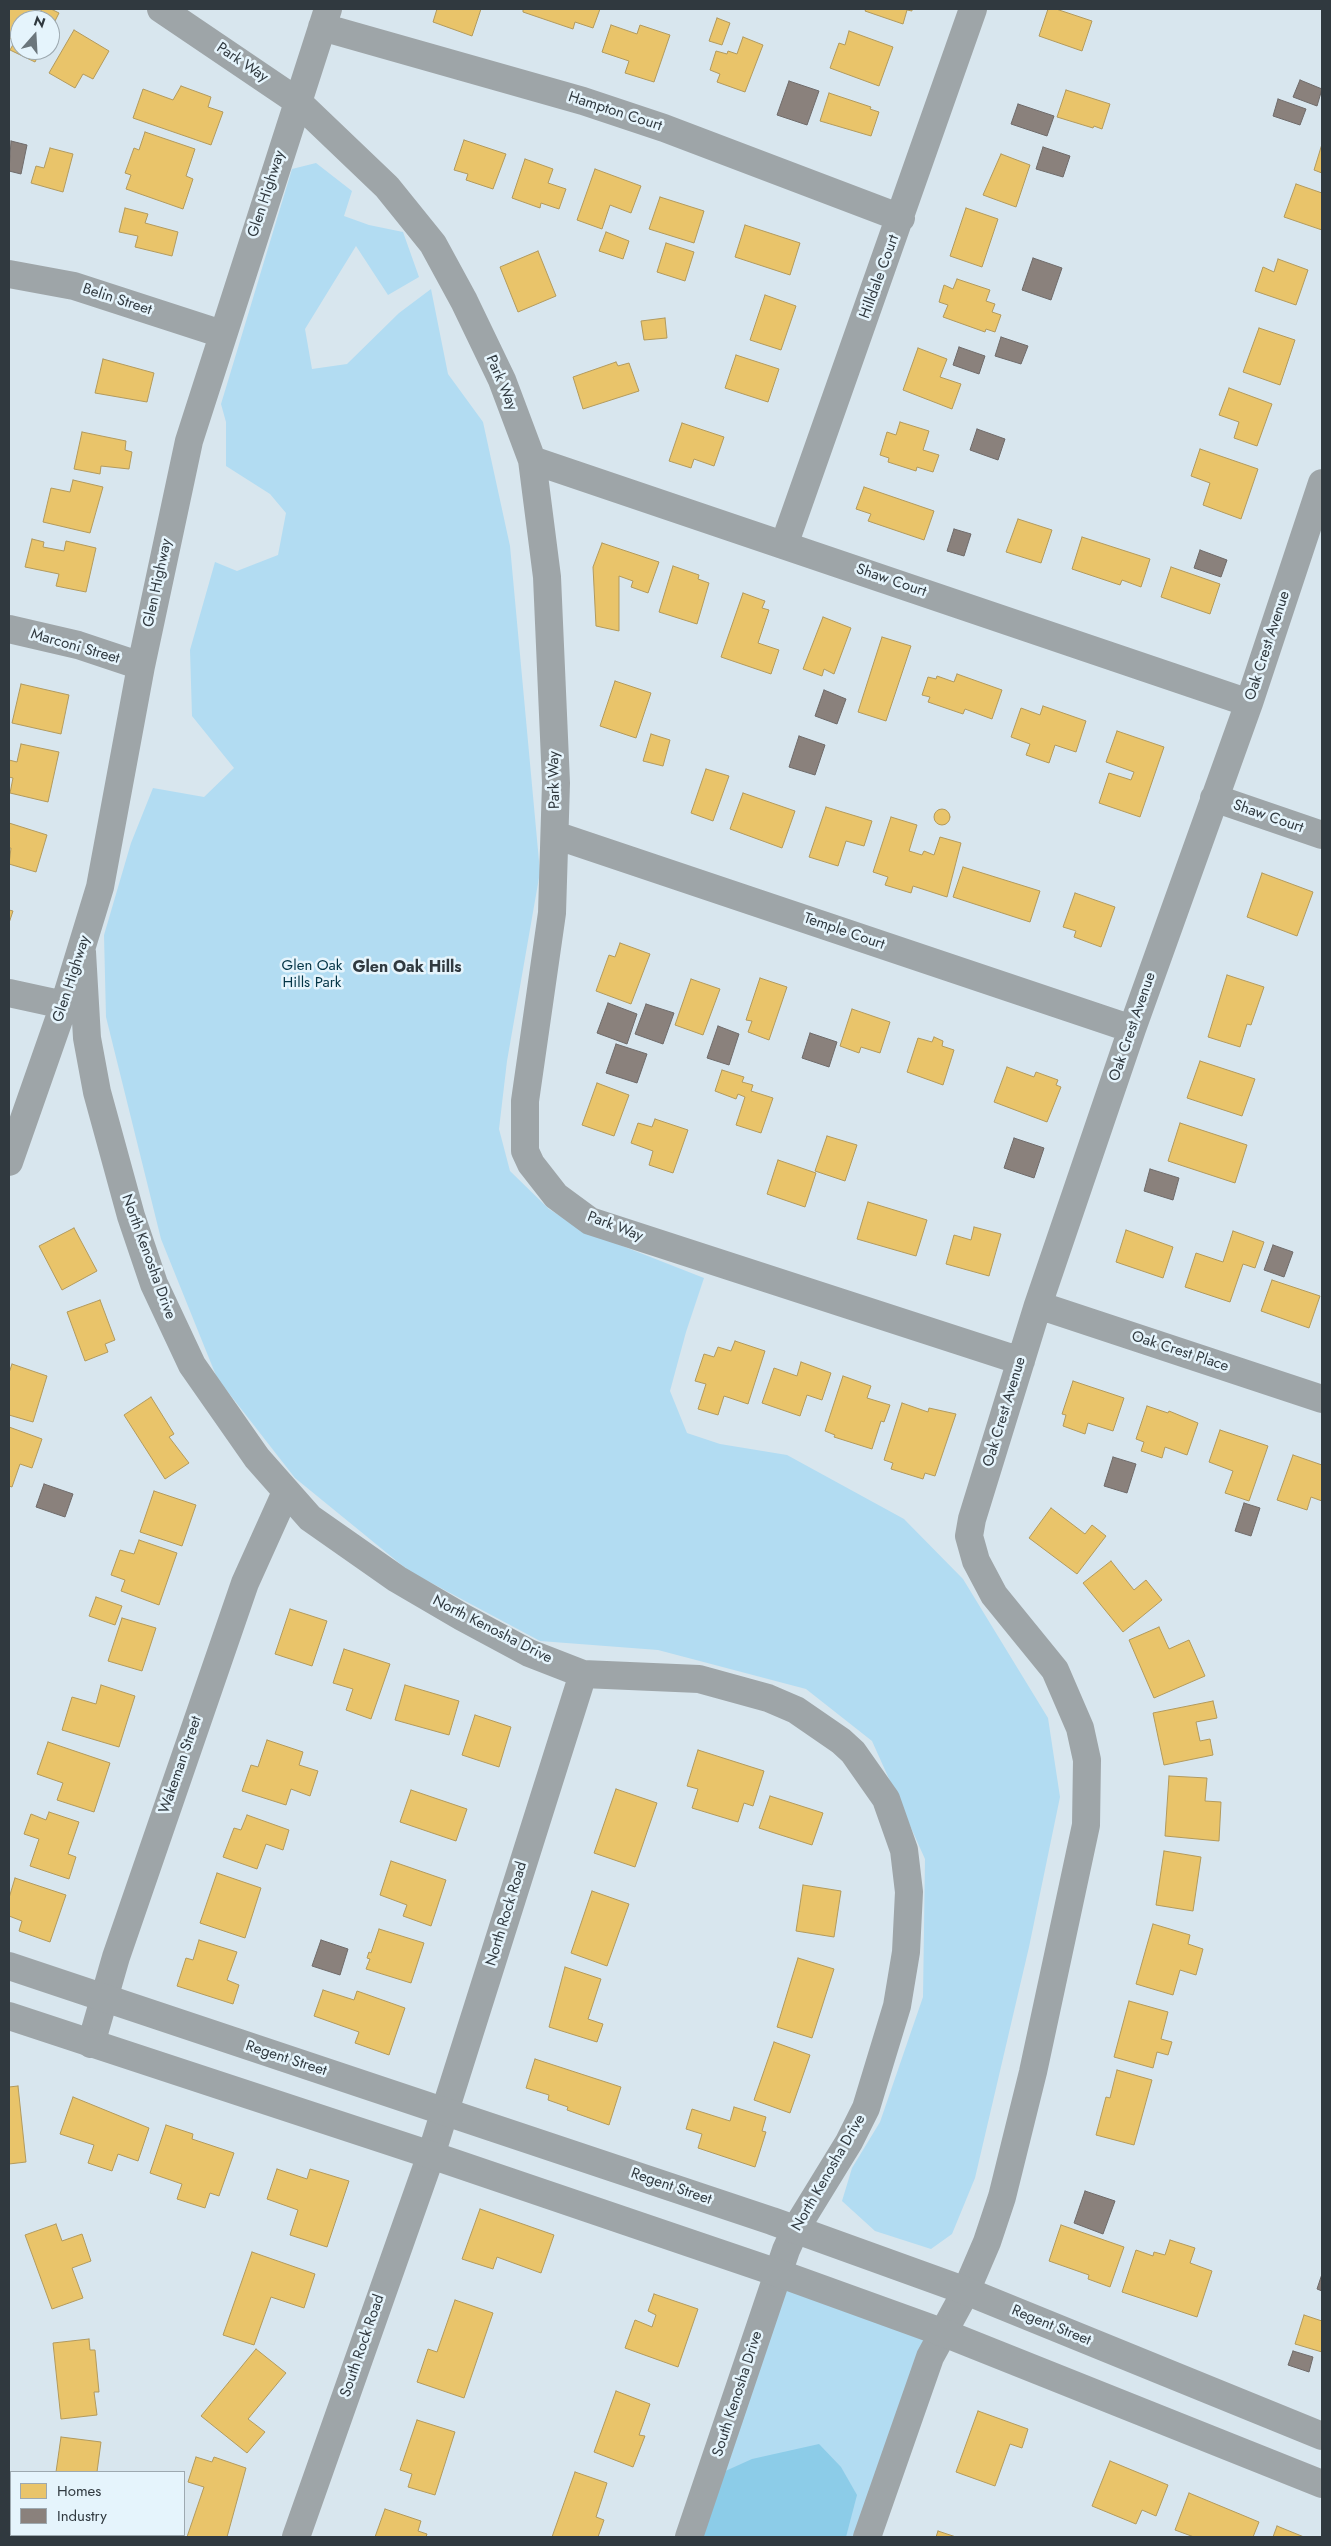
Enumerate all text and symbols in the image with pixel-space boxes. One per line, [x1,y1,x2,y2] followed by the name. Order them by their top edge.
[10,10,60,60] north arrow
[31,10,48,33] text: N
[213,39,271,87] street label: Park Way
[566,88,664,136] street label: Hampton Court
[245,148,289,240] street label: Glen Highway
[856,233,904,321] street label: Hilldale Court
[80,280,154,320] street label: Belin Street
[481,353,521,413] street label: Park Way
[140,537,176,629] street label: Glen Highway
[854,561,928,601] street label: Shaw Court
[1242,589,1294,703] street label: Oak Crest Avenue
[28,626,122,668] street label: Marconi Street
[545,751,565,809] street label: Park Way
[1231,797,1305,837] street label: Shaw Court
[801,910,887,954] street label: Temple Court
[50,933,94,1025] street label: Glen Highway
[282,957,342,992] park label: Glen Oak Hills Park
[352,958,462,978] district label: Glen Oak Hills
[1106,970,1160,1084] street label: Oak Crest Avenue
[117,1192,179,1322] street label: North Kenosha Drive
[585,1208,645,1246] street label: Park Way
[1129,1328,1231,1376] street label: Oak Crest Place
[980,1355,1030,1469] street label: Oak Crest Avenue
[429,1592,555,1668] street label: North Kenosha Drive
[156,1714,206,1816] street label: Wakeman Street
[483,1860,531,1968] street label: North Rock Road
[243,2037,329,2081] street label: Regent Street
[788,2111,870,2235] street label: North Kenosha Drive
[628,2165,714,2209] street label: Regent Street
[337,2292,389,2400] street label: South Rock Road
[1009,2302,1093,2350] street label: Regent Street
[709,2329,767,2459] street label: South Kenosha Drive
[10,2471,185,2536] legend
[57,2480,101,2502] text: Homes
[57,2505,107,2527] text: Industry

